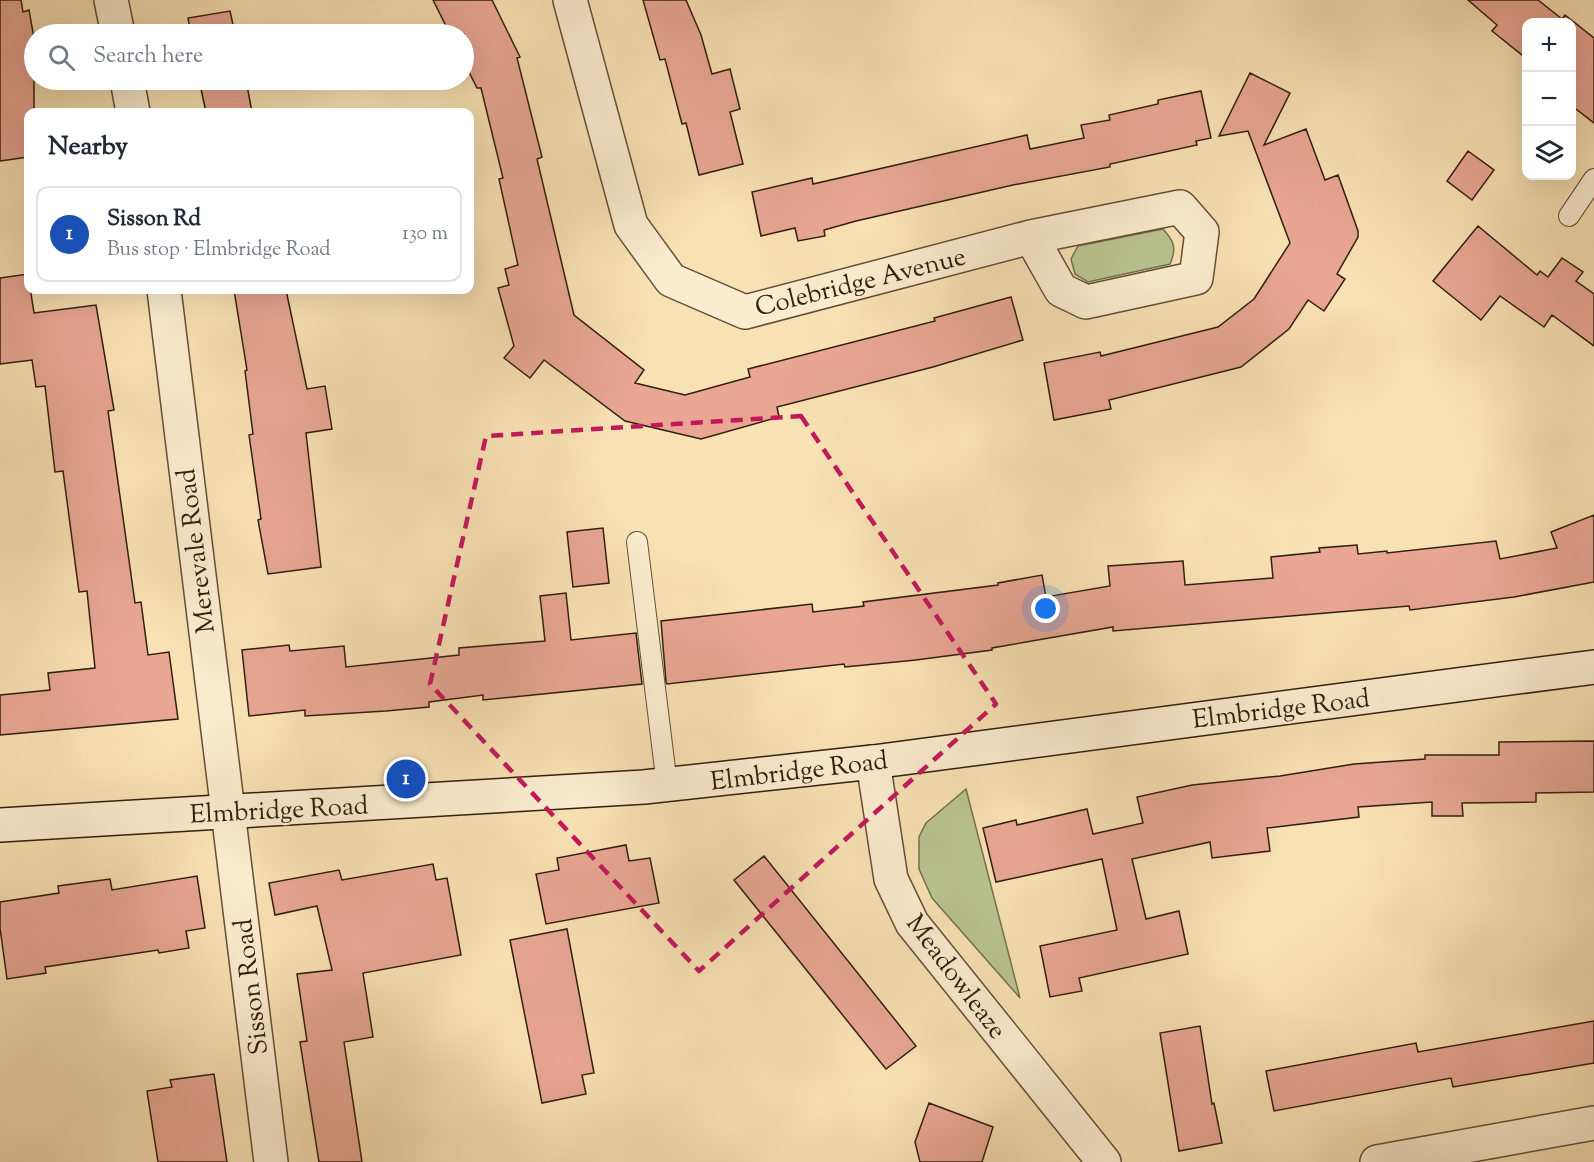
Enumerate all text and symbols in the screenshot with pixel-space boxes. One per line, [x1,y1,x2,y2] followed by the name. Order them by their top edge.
[1522,18,1576,180] map controls
[1522,18,1576,72] button: +
[24,24,474,90] search box
[45,41,78,74] icon: search
[93,41,203,73] text: Search here
[1522,72,1576,126] button: −
[1522,126,1576,180] button: layers
[48,129,128,166] text: Nearby
[107,204,201,236] text: Sisson Rd
[66,220,73,249] text: 1
[402,220,448,249] text: 130 m
[107,236,331,265] text: Bus stop · Elmbridge Road
[751,239,970,327] street label: Colebridge Avenue
[169,466,226,635] street label: Merevale Road
[1031,594,1060,623] your location
[1190,681,1372,740] street label: Elmbridge Road
[708,743,890,802] street label: Elmbridge Road
[386,756,426,802] pin: 1
[189,788,370,835] street label: Elmbridge Road
[896,907,1014,1048] street label: Meadowleaze
[226,916,279,1057] street label: Sisson Road

